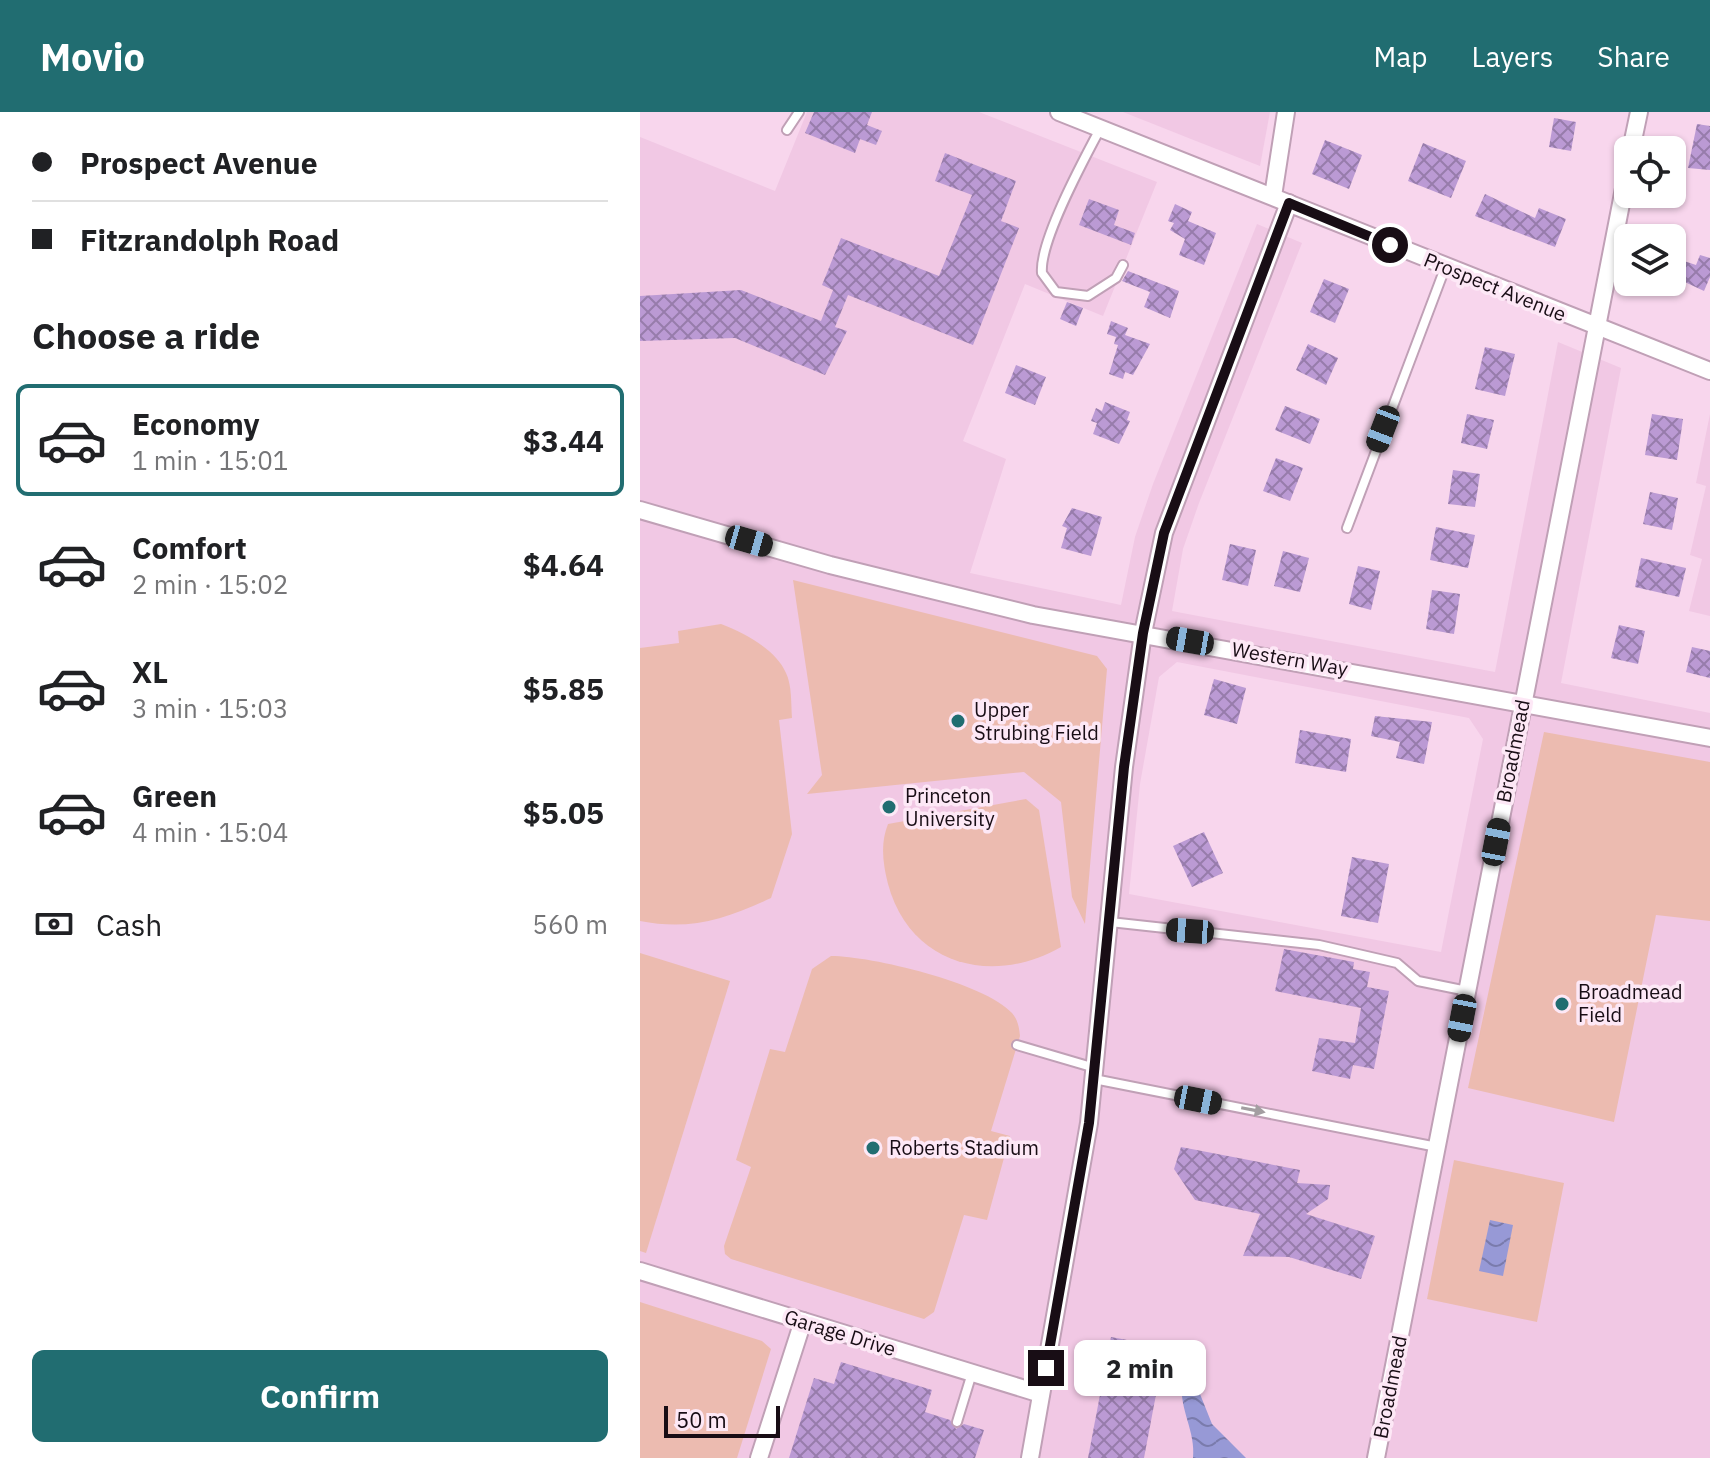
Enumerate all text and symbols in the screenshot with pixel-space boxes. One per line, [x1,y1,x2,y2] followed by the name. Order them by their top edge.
[40,32,145,81] text: Movio
[1373,38,1427,75] text: Map
[1471,38,1553,75] text: Layers
[1597,38,1670,75] text: Share
[1614,136,1686,296] map controls
[1614,136,1686,208] button: locate
[80,143,318,182] text: Prospect Avenue
[80,220,339,259] text: Fitzrandolph Road
[1614,224,1686,296] button: layers
[1372,227,1408,263] route start
[1420,246,1570,327] street label: Prospect Avenue
[32,312,260,359] text: Choose a ride
[1363,402,1403,456] car
[36,404,108,476] icon: car
[132,404,260,443] text: Economy
[523,421,604,460] text: $3.44
[132,443,288,477] text: 1 min · 15:01
[723,523,775,559] car
[36,528,108,600] icon: car
[132,528,247,567] text: Comfort
[523,545,604,584] text: $4.64
[132,567,288,601] text: 2 min · 15:02
[1164,625,1216,657] car
[1230,635,1350,682] street label: Western Way
[36,652,108,724] icon: car
[132,652,168,691] text: XL
[523,669,604,708] text: $5.85
[132,691,288,725] text: 3 min · 15:03
[974,696,1099,746] place label: Upper Strubing Field
[1489,697,1536,805] street label: Broadmead
[949,712,967,730] marker: Upper Strubing Field
[36,776,108,848] icon: car
[132,776,217,815] text: Green
[905,782,995,832] place label: Princeton University
[523,793,604,832] text: $5.05
[880,798,898,816] marker: Princeton University
[132,815,288,849] text: 4 min · 15:04
[1480,816,1512,868] car
[32,902,76,946] icon: cash
[96,905,162,944] text: Cash
[532,907,608,941] text: 560 m
[1165,917,1215,945] car
[1578,978,1683,1028] place label: Broadmead Field
[1446,992,1478,1044] car
[1553,995,1571,1013] marker: Broadmead Field
[1172,1084,1224,1116] car
[1241,1105,1266,1117] one-way arrow
[889,1134,1039,1161] place label: Roberts Stadium
[864,1139,882,1157] marker: Roberts Stadium
[781,1303,899,1362] street label: Garage Drive
[1366,1333,1413,1441] street label: Broadmead
[1074,1340,1206,1396] callout: 2 min
[32,1350,608,1442] button: Confirm
[1028,1350,1064,1386] route end
[1106,1351,1174,1385] text: 2 min
[664,1402,780,1438] scale bar
[676,1405,727,1434] text: 50 m

